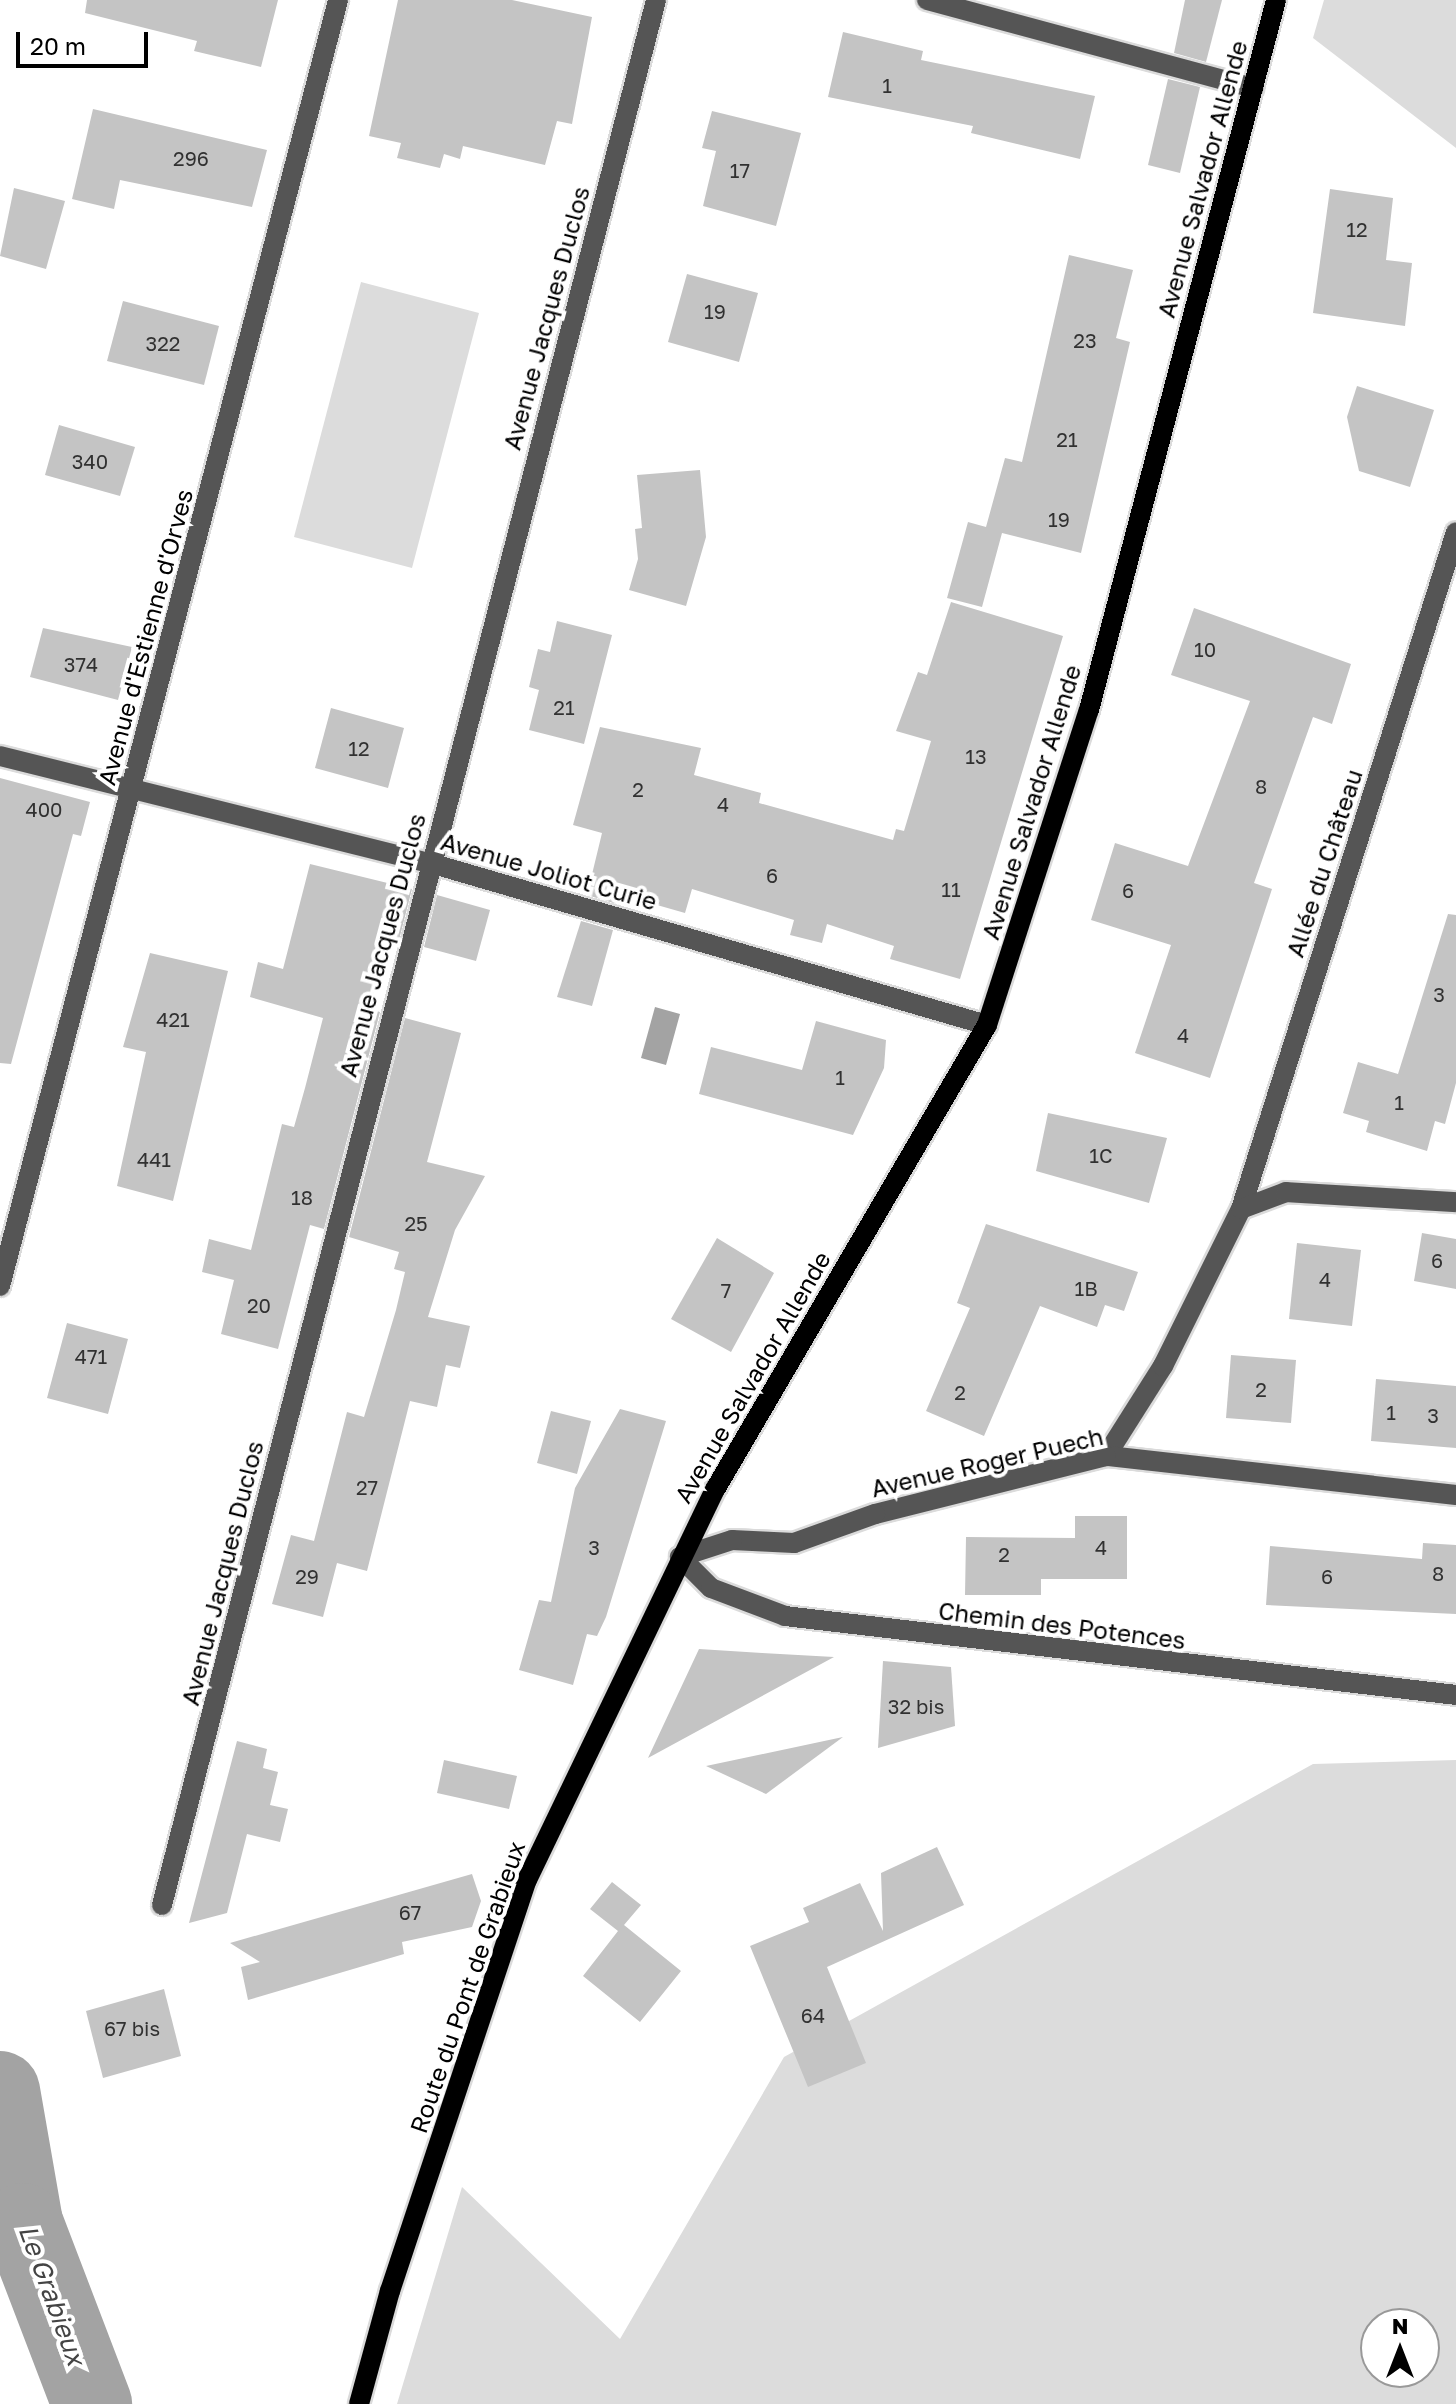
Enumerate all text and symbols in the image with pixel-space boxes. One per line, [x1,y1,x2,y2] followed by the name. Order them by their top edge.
[20,16,152,66] scale bar
[30,31,86,60] text: 20 m
[1151,37,1253,321] street label: Avenue Salvador Allende
[882,73,892,97] house number: 1
[173,146,209,170] house number: 296
[730,158,750,182] house number: 17
[497,183,595,453] street label: Avenue Jacques Duclos
[1346,217,1368,241] house number: 12
[704,299,726,323] house number: 19
[1073,328,1097,352] house number: 23
[146,331,180,355] house number: 322
[1056,427,1078,451] house number: 21
[72,449,108,473] house number: 340
[92,486,198,788] street label: Avenue d'Estienne d'Orves
[1048,507,1070,531] house number: 19
[1194,637,1216,661] house number: 10
[64,652,98,676] house number: 374
[975,661,1087,943] street label: Avenue Salvador Allende
[553,695,575,719] house number: 21
[348,736,370,760] house number: 12
[965,744,987,768] house number: 13
[1280,765,1368,961] street label: Allée du Château
[1255,774,1267,798] house number: 8
[632,777,644,801] house number: 2
[717,792,729,816] house number: 4
[26,797,62,821] house number: 400
[333,810,431,1080] street label: Avenue Jacques Duclos
[438,826,660,916] street label: Avenue Joliot Curie
[766,863,778,887] house number: 6
[941,877,961,901] house number: 11
[1122,878,1134,902] house number: 6
[1433,982,1445,1006] house number: 3
[156,1007,190,1031] house number: 421
[1177,1023,1189,1047] house number: 4
[835,1065,845,1089] house number: 1
[1394,1090,1404,1114] house number: 1
[1089,1143,1113,1167] house number: 1C
[137,1147,171,1171] house number: 441
[291,1185,313,1209] house number: 18
[404,1211,428,1235] house number: 25
[668,1246,836,1508] street label: Avenue Salvador Allende
[1431,1248,1443,1272] house number: 6
[1319,1267,1331,1291] house number: 4
[1074,1276,1098,1300] house number: 1B
[721,1278,731,1302] house number: 7
[247,1293,271,1317] house number: 20
[75,1344,107,1368] house number: 471
[1255,1377,1267,1401] house number: 2
[954,1380,966,1404] house number: 2
[1386,1400,1396,1424] house number: 1
[1427,1403,1439,1427] house number: 3
[868,1421,1106,1503] street label: Avenue Roger Puech
[175,1438,269,1708] street label: Avenue Jacques Duclos
[356,1475,378,1499] house number: 27
[588,1535,600,1559] house number: 3
[1095,1535,1107,1559] house number: 4
[998,1542,1010,1566] house number: 2
[1432,1561,1444,1585] house number: 8
[295,1564,319,1588] house number: 29
[1321,1564,1333,1588] house number: 6
[937,1596,1187,1654] street label: Chemin des Potences
[888,1694,944,1718] house number: 32 bis
[403,1837,531,2137] street label: Route du Pont de Grabieux
[399,1900,421,1924] house number: 67
[801,2003,825,2027] house number: 64
[104,2016,160,2040] house number: 67 bis
[12,2221,92,2369] water label: Le Grabieux
[1360,2308,1440,2388] north arrow
[1392,2312,1408,2339] text: N

